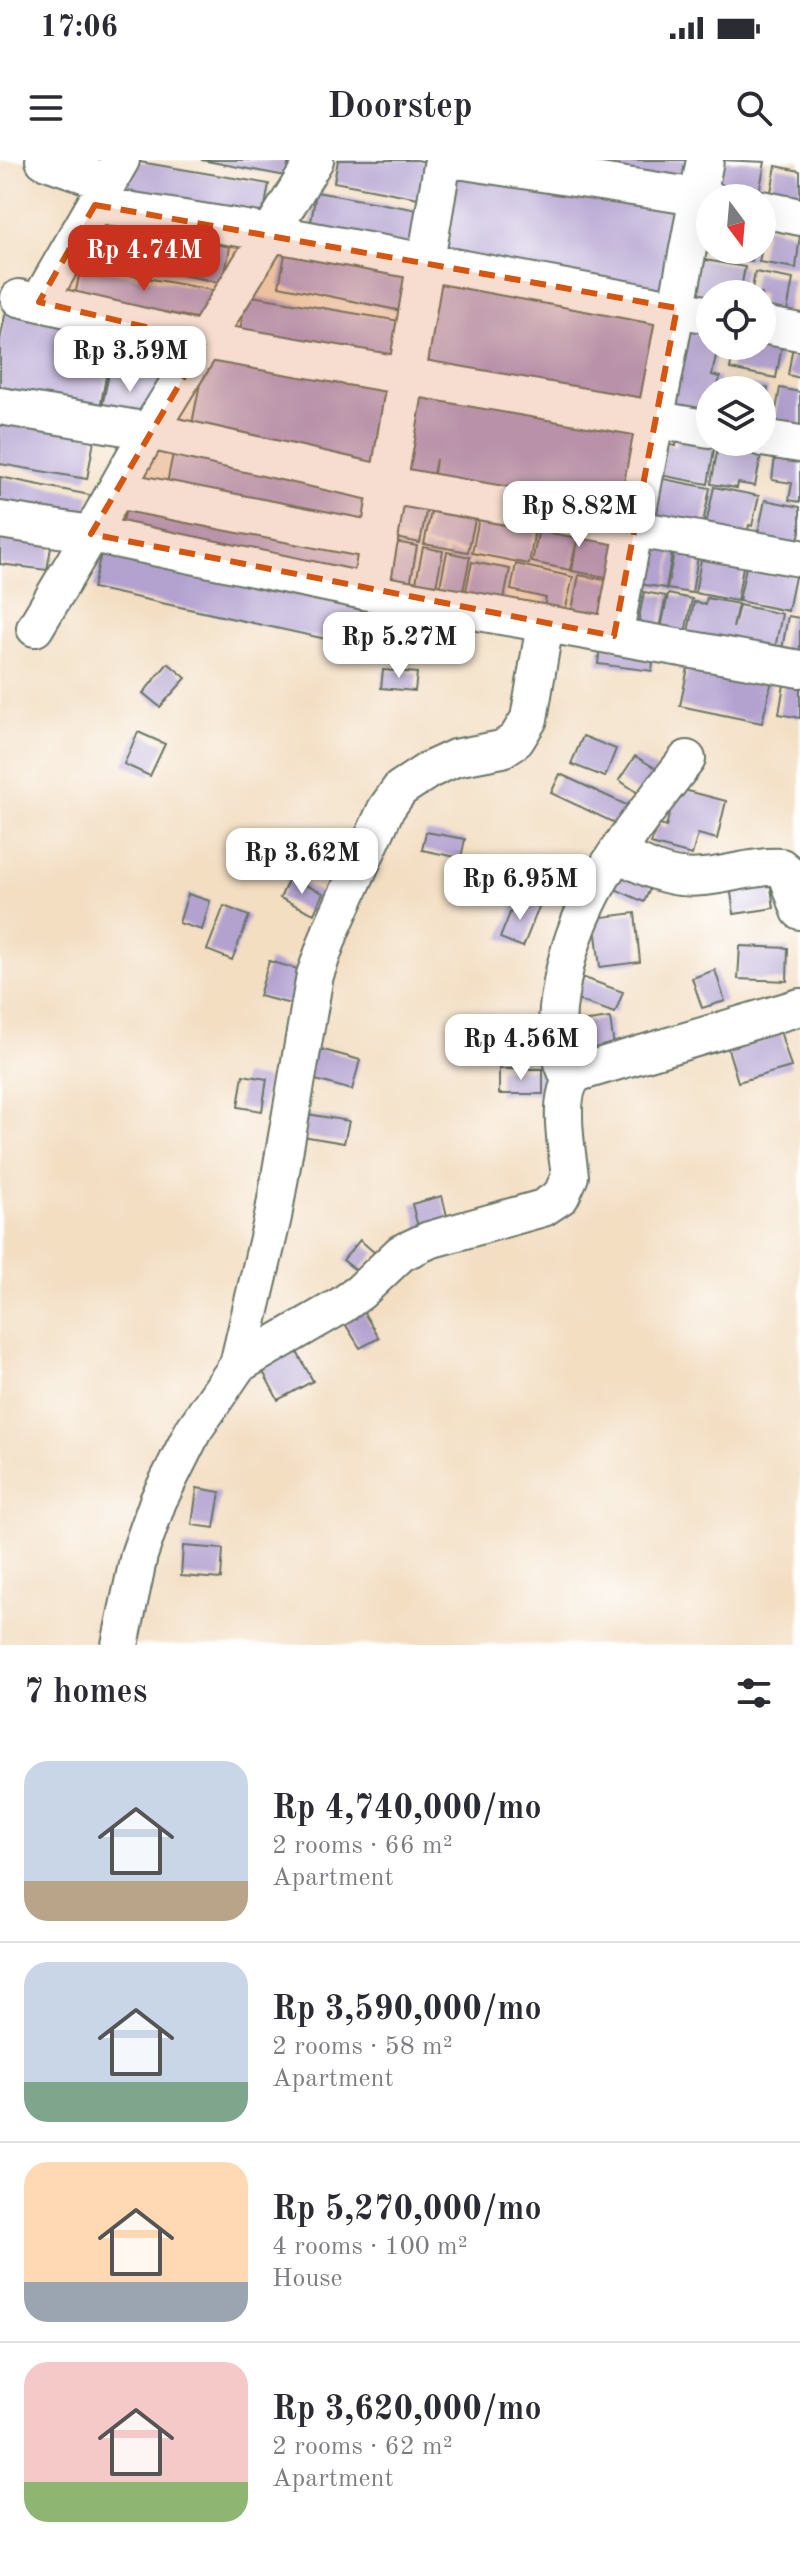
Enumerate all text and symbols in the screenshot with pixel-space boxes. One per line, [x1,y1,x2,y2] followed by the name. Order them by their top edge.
[40,13,118,43] text: 17:06
[24,86,68,130] icon: menu
[732,86,776,130] icon: search
[327,90,473,126] text: Doorstep
[696,184,776,264] north arrow
[696,184,776,456] map controls
[61,225,227,293] pin: Rp 4.74M
[86,238,202,264] text: Rp 4.74M
[696,280,776,360] button: locate
[47,326,213,394] pin: Rp 3.59M
[72,339,188,365] text: Rp 3.59M
[696,376,776,456] button: layers
[496,481,662,549] pin: Rp 8.82M
[521,494,637,520] text: Rp 8.82M
[316,612,482,680] pin: Rp 5.27M
[341,625,457,651] text: Rp 5.27M
[219,828,385,896] pin: Rp 3.62M
[244,841,360,867] text: Rp 3.62M
[437,854,603,922] pin: Rp 6.95M
[462,867,578,893] text: Rp 6.95M
[438,1014,604,1082] pin: Rp 4.56M
[463,1027,579,1053] text: Rp 4.56M
[732,1671,776,1715] icon: filters
[24,1676,147,1710] text: 7 homes
[272,1792,542,1826] text: Rp 4,740,000/mo
[88,1793,184,1889] icon: home
[272,1833,453,1859] text: 2 rooms · 66 m²
[272,1865,394,1891] text: Apartment
[272,1993,542,2027] text: Rp 3,590,000/mo
[88,1994,184,2090] icon: home
[272,2034,453,2060] text: 2 rooms · 58 m²
[272,2066,394,2092] text: Apartment
[272,2193,542,2227] text: Rp 5,270,000/mo
[88,2194,184,2290] icon: home
[272,2234,468,2260] text: 4 rooms · 100 m²
[272,2266,343,2292] text: House
[272,2393,542,2427] text: Rp 3,620,000/mo
[88,2394,184,2490] icon: home
[272,2434,453,2460] text: 2 rooms · 62 m²
[272,2466,394,2492] text: Apartment

